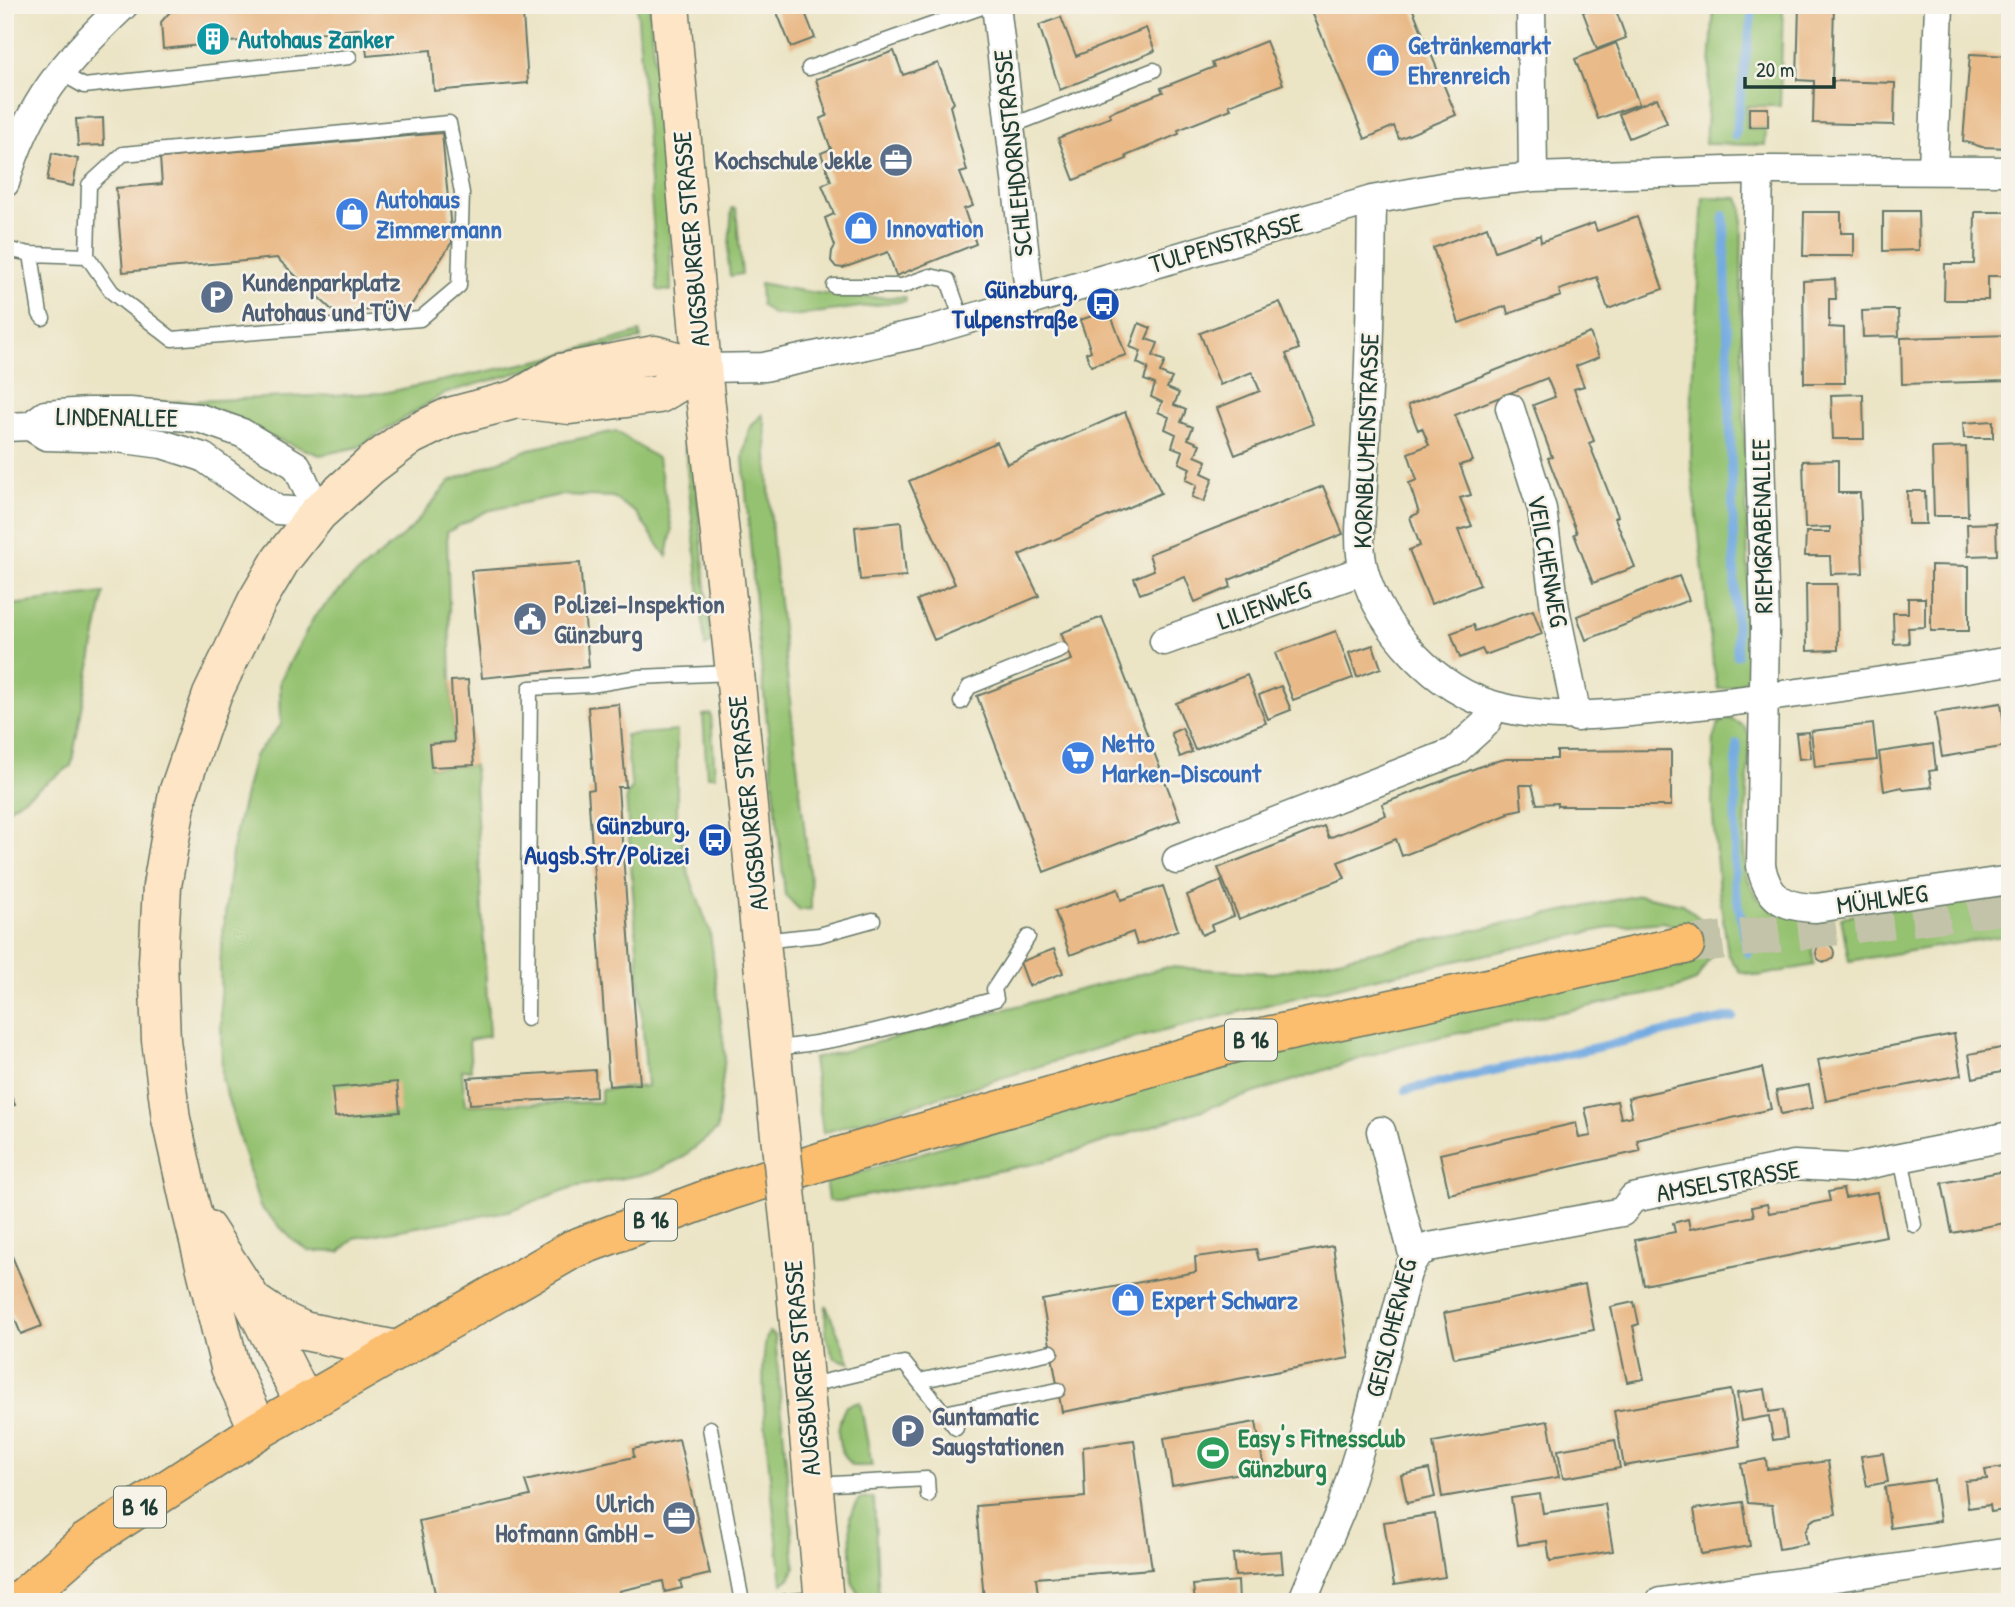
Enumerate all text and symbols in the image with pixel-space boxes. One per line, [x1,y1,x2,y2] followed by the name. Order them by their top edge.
[194,20,232,58] building icon: Autohaus Zanker
[238,21,395,56] place label: Autohaus Zanker
[1408,27,1552,92] place label: Getränkemarkt Ehrenreich
[1364,41,1402,79] shop icon: Getränkemarkt Ehrenreich
[1745,46,1835,90] scale bar
[984,47,1041,258] street label: SCHLEHDORNSTRASSE
[1756,55,1794,84] text: 20 m
[664,129,717,348] street label: AUGSBURGER STRASSE
[877,141,915,179] office icon: Kochschule Jekle
[714,142,873,177] place label: Kochschule Jekle
[376,181,502,246] place label: Autohaus Zimmermann
[333,195,371,233] shop icon: Autohaus Zimmermann
[1145,204,1307,281] street label: TULPENSTRASSE
[842,209,880,247] shop icon: Innovation
[886,210,984,245] place label: Innovation
[242,264,413,329] place label: Kundenparkplatz Autohaus und TÜV
[951,271,1079,337] place label: Günzburg, Tulpenstraße
[198,278,236,316] parking icon: Kundenparkplatz Autohaus und TÜV
[1084,285,1122,323] bus stop icon: Günzburg, Tulpenstraße
[1344,332,1387,549] street label: KORNBLUMENSTRASSE
[56,398,179,435] street label: LINDENALLEE
[1742,438,1781,614] street label: RIEMGRABENALLEE
[1520,492,1577,630] street label: VEILCHENWEG
[1212,571,1316,638] street label: LILIENWEG
[554,586,725,652] place label: Polizei-Inspektion Günzburg
[511,600,549,638] public building icon: Polizei-Inspektion Günzburg
[719,693,776,912] street label: AUGSBURGER STRASSE
[1102,725,1262,790] place label: Netto Marken-Discount
[1059,739,1097,777] supermarket icon: Netto Marken-Discount
[524,807,690,873] place label: Günzburg, Augsb.Str/Polizei
[696,821,734,859] bus stop icon: Günzburg, Augsb.Str/Polizei
[1834,875,1930,922] street label: MÜHLWEG
[1225,1020,1277,1060] road number: B 16
[1653,1151,1803,1210] street label: AMSELSTRASSE
[625,1200,677,1240] road number: B 16
[1356,1254,1425,1401] street label: GEISLOHERWEG
[775,1258,828,1477] street label: AUGSBURGER STRASSE
[1109,1281,1147,1319] shop icon: Expert Schwarz
[1152,1282,1298,1318] place label: Expert Schwarz
[932,1398,1064,1464] place label: Guntamatic Saugstationen
[889,1412,927,1450] parking icon: Guntamatic Saugstationen
[1238,1420,1406,1486] place label: Easy's Fitnessclub Günzburg
[1194,1434,1232,1472] sports icon: Easy's Fitnessclub Günzburg
[495,1485,654,1550] place label: Ulrich Hofmann GmbH -
[114,1486,166,1527] road number: B 16
[660,1499,698,1537] office icon: Ulrich Hofmann GmbH -

